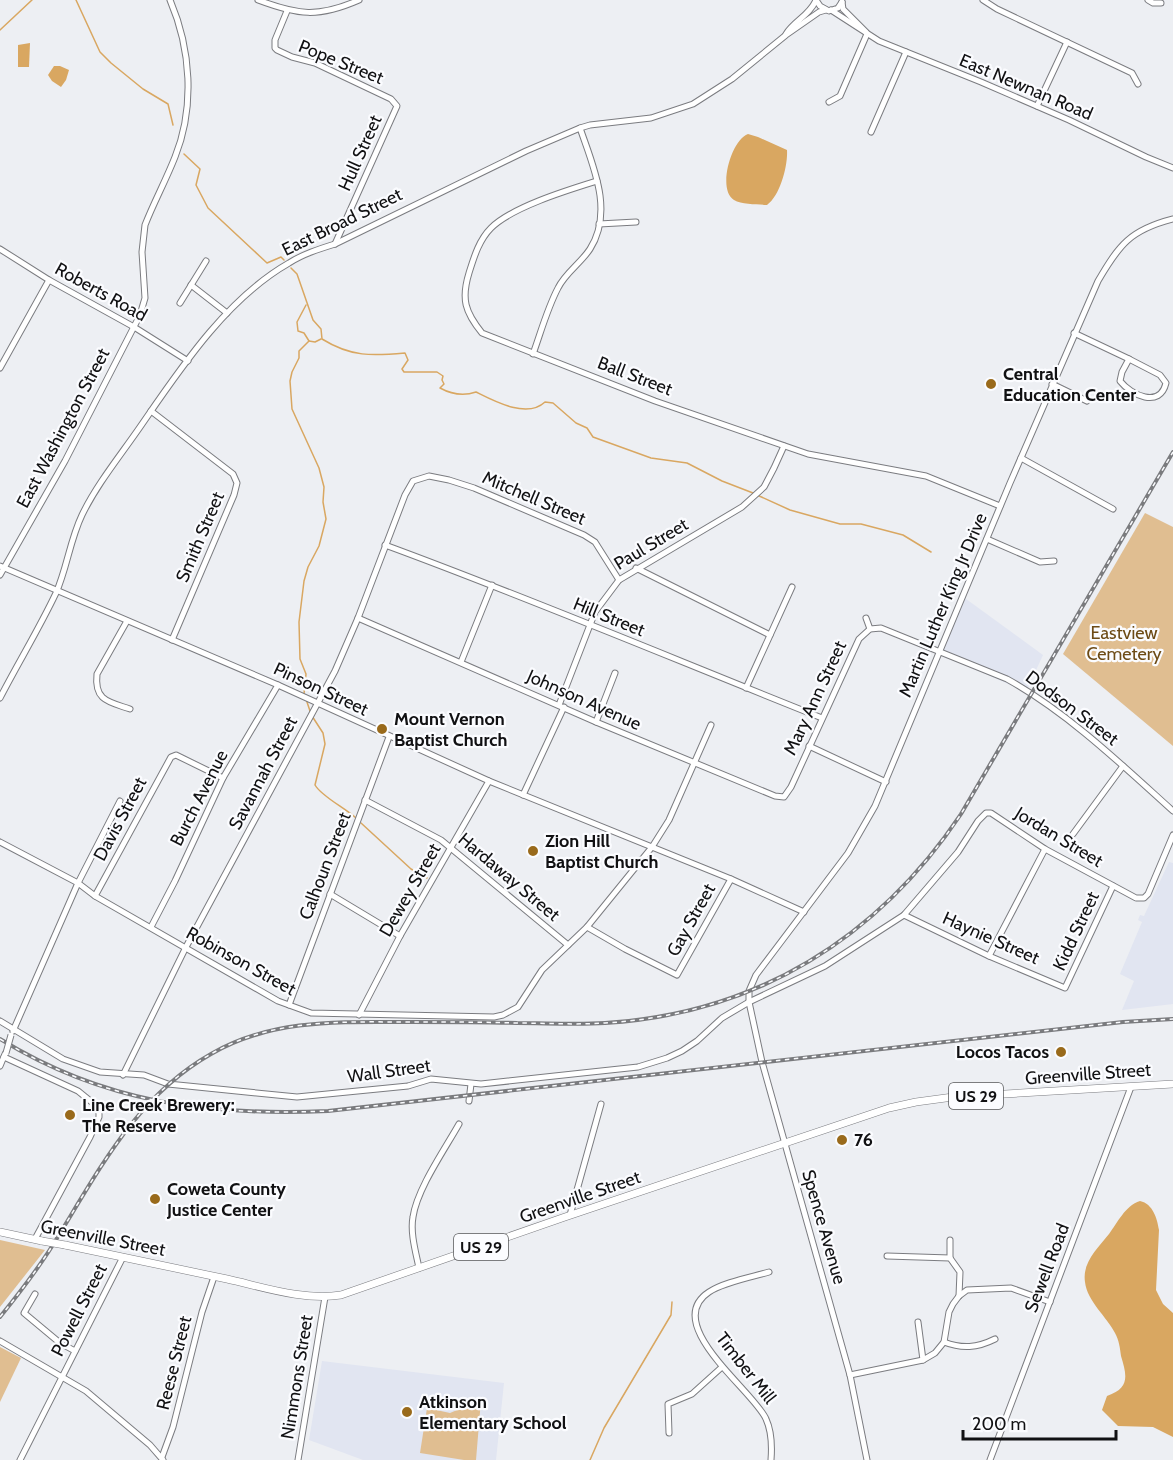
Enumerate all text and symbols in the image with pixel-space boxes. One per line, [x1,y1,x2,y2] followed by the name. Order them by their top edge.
[295,35,387,89] street label: Pope Street
[956,49,1096,125] street label: East Newnan Road
[334,112,386,194] street label: Hull Street
[278,183,406,261] street label: East Broad Street
[51,258,151,326] street label: Roberts Road
[12,344,114,512] street label: East Washington Street
[595,352,675,400] street label: Ball Street
[1003,363,1136,406] place label: Central Education Center
[984,377,998,391] marker: Central Education Center
[479,466,589,530] street label: Mitchell Street
[171,488,229,586] street label: Smith Street
[894,510,992,700] street label: Martin Luther King Jr Drive
[610,513,692,575] street label: Paul Street
[570,593,648,641] street label: Hill Street
[1086,622,1162,665] park label: Eastview Cemetery
[779,637,851,759] street label: Mary Ann Street
[270,658,372,720] street label: Pinson Street
[523,665,644,735] street label: Johnson Avenue
[1021,666,1123,750] street label: Dodson Street
[394,708,507,751] place label: Mount Vernon Baptist Church
[224,713,302,833] street label: Savannah Street
[375,722,389,736] marker: Mount Vernon Baptist Church
[165,746,233,850] street label: Burch Avenue
[89,773,151,865] street label: Davis Street
[1010,802,1107,872] street label: Jordan Street
[294,809,356,923] street label: Calhoun Street
[454,828,564,926] street label: Hardaway Street
[545,830,658,873] place label: Zion Hill Baptist Church
[375,840,445,940] street label: Dewey Street
[526,844,540,858] marker: Zion Hill Baptist Church
[662,880,720,960] street label: Gay Street
[1048,888,1104,974] street label: Kidd Street
[939,907,1043,969] street label: Haynie Street
[182,922,300,1000] street label: Robinson Street
[956,1041,1049,1063] place label: Locos Tacos
[1054,1045,1068,1059] marker: Locos Tacos
[346,1054,432,1088] street label: Wall Street
[1024,1059,1152,1089] street label: Greenville Street
[949,1083,1003,1109] road number: US 29
[82,1094,235,1137] place label: Line Creek Brewery: The Reserve
[63,1108,77,1122] marker: Line Creek Brewery: The Reserve
[854,1129,873,1151] place label: 76
[835,1133,849,1147] marker: 76
[517,1166,643,1228] street label: Greenville Street
[797,1167,851,1287] street label: Spence Avenue
[166,1178,286,1221] place label: Coweta County Justice Center
[148,1192,162,1206] marker: Coweta County Justice Center
[39,1215,167,1261] street label: Greenville Street
[1020,1220,1074,1316] street label: Sewell Road
[454,1234,508,1260] road number: US 29
[46,1260,112,1360] street label: Powell Street
[276,1313,318,1441] street label: Nimmons Street
[152,1314,196,1412] street label: Reese Street
[711,1328,781,1409] street label: Timber Mill
[419,1391,567,1434] place label: Atkinson Elementary School
[963,1403,1116,1441] scale bar
[400,1405,414,1419] marker: Atkinson Elementary School
[972,1413,1026,1435] text: 200 m

